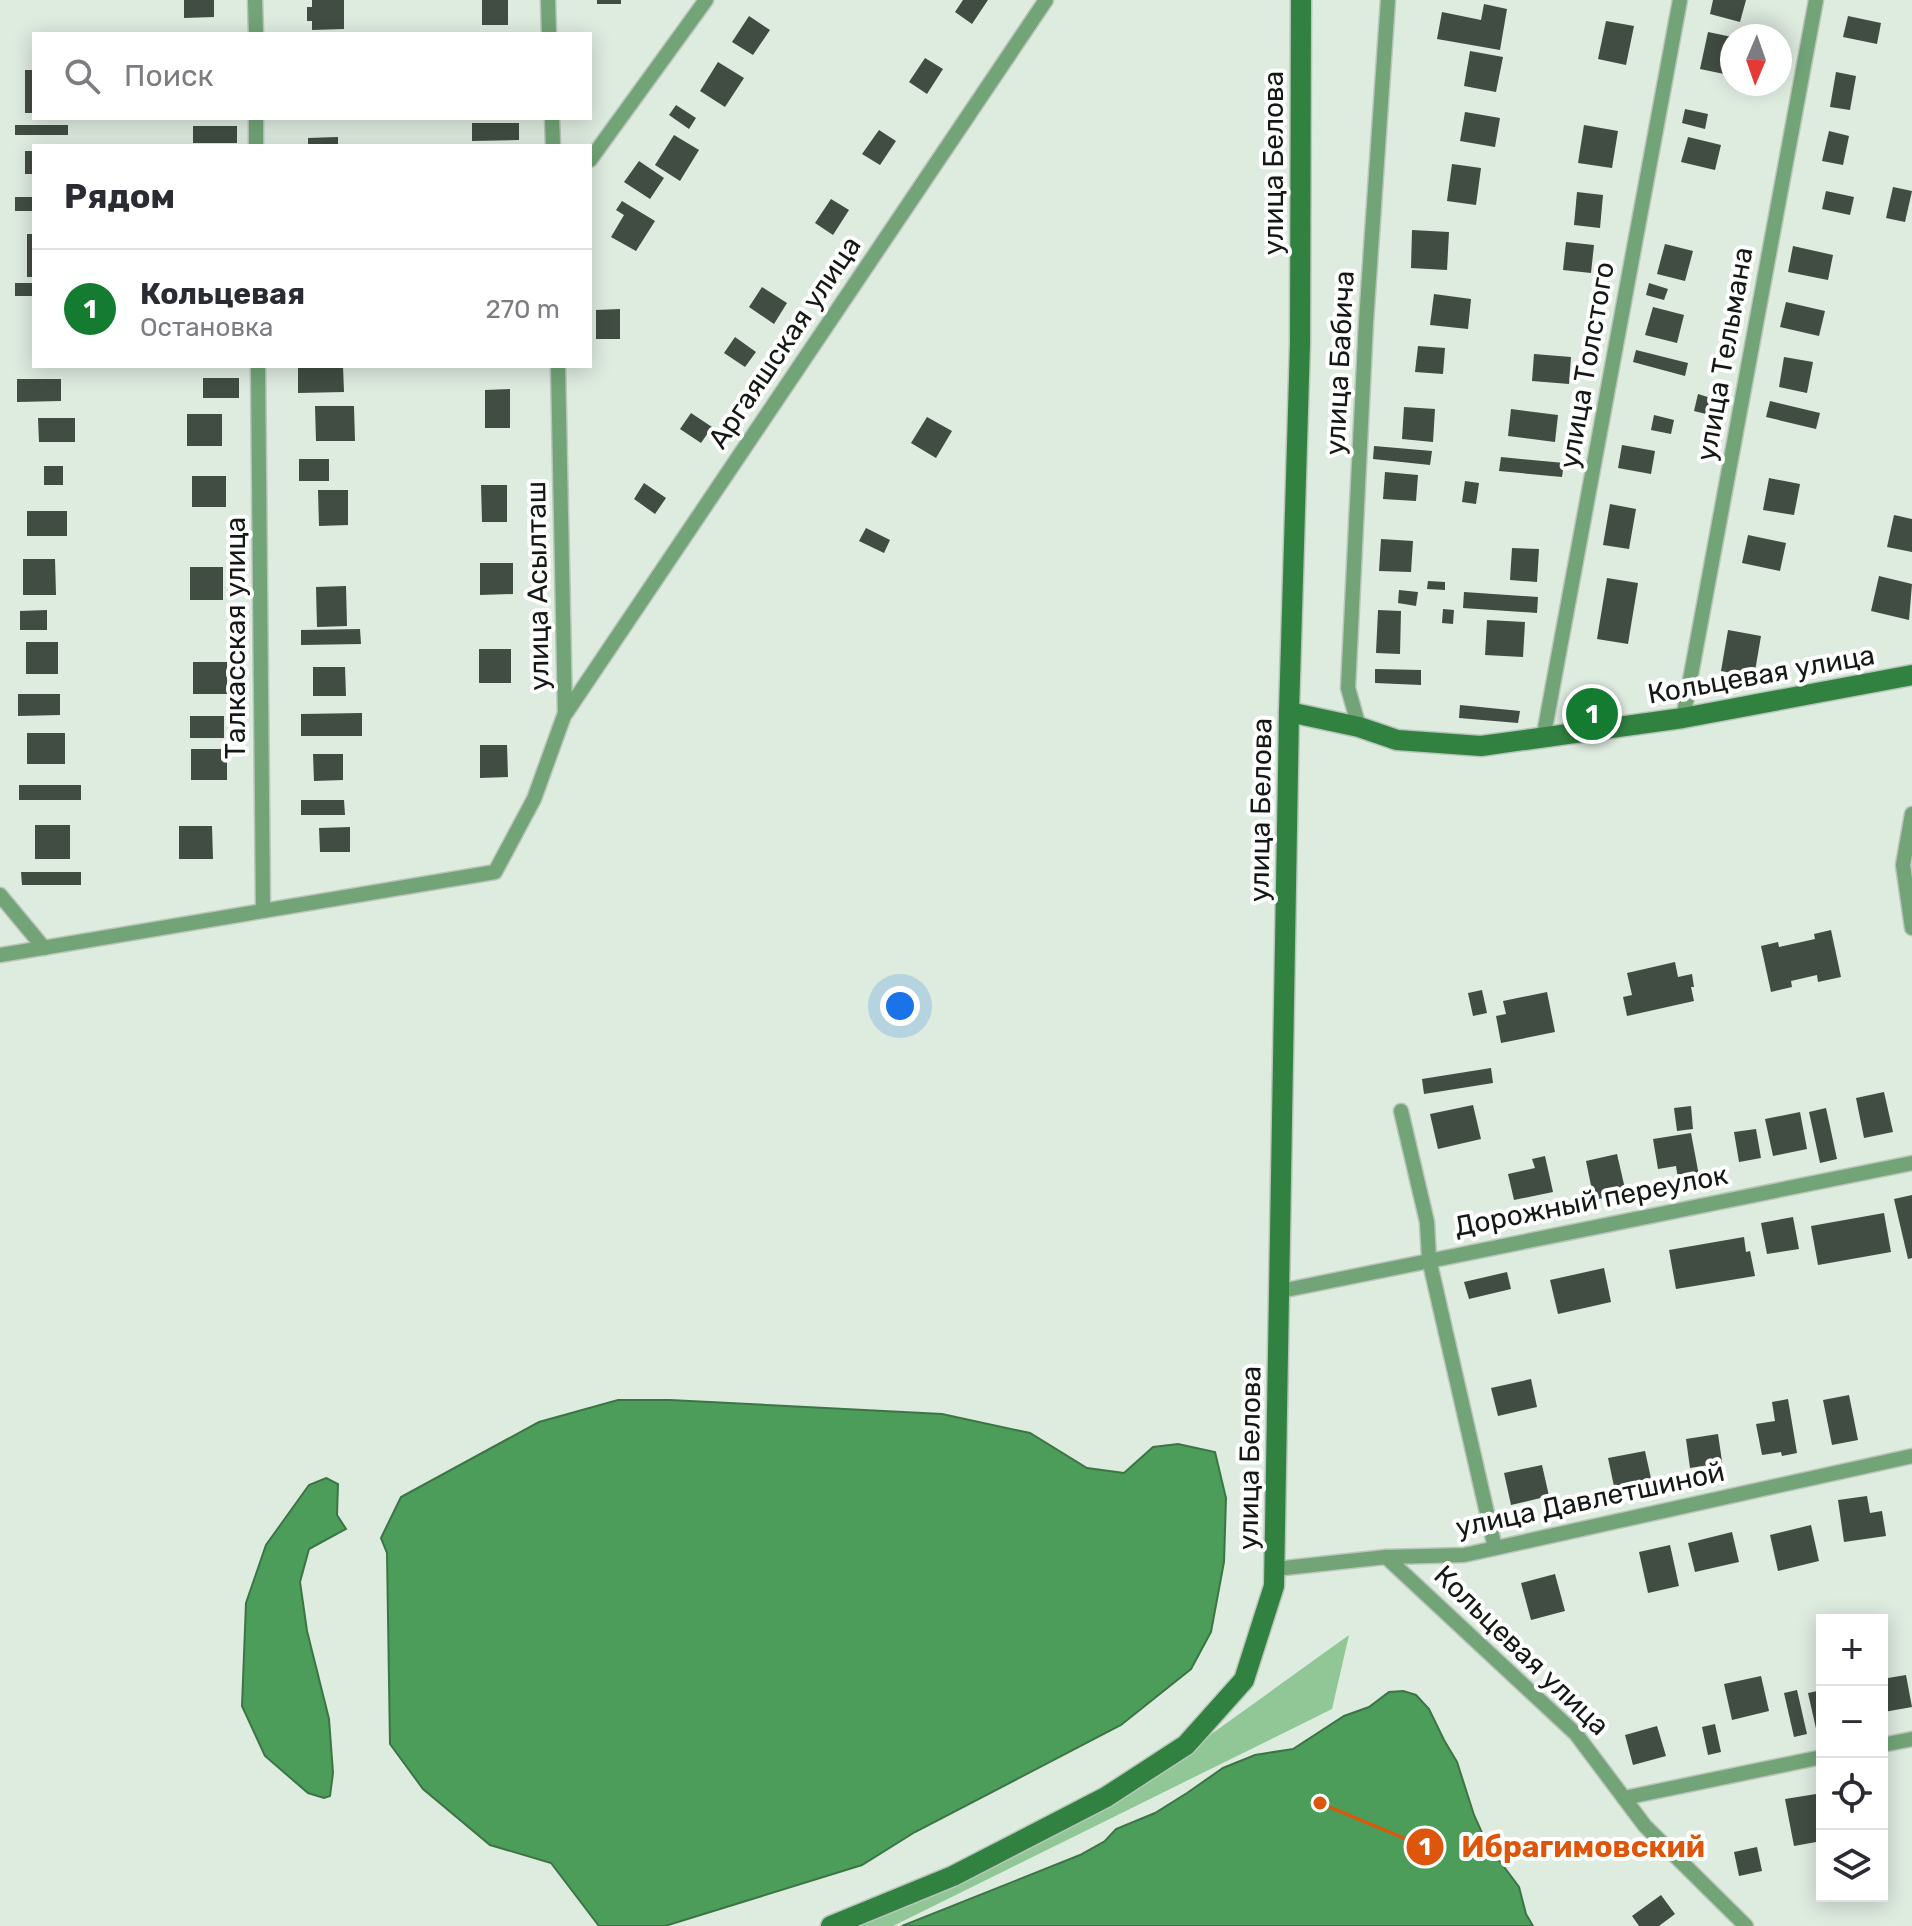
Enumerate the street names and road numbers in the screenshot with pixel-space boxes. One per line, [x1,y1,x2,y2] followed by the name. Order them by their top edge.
[1257,71,1290,255] street label: улица Белова
[701,230,868,455] street label: Аргаяшская улица
[1689,245,1760,464] street label: улица Тельмана
[1552,259,1621,471] street label: улица Толстого
[1318,270,1361,456] street label: улица Бабича
[519,481,556,691] street label: улица Асылташ
[219,517,252,759] street label: Талкасская улица
[1645,638,1877,711] street label: Кольцевая улица
[1242,718,1279,902] street label: улица Белова
[1452,1158,1731,1243] street label: Дорожный переулок
[1231,1366,1268,1550] street label: улица Белова
[1453,1455,1727,1544] street label: улица Давлетшиной
[1427,1559,1616,1742] street label: Кольцевая улица

